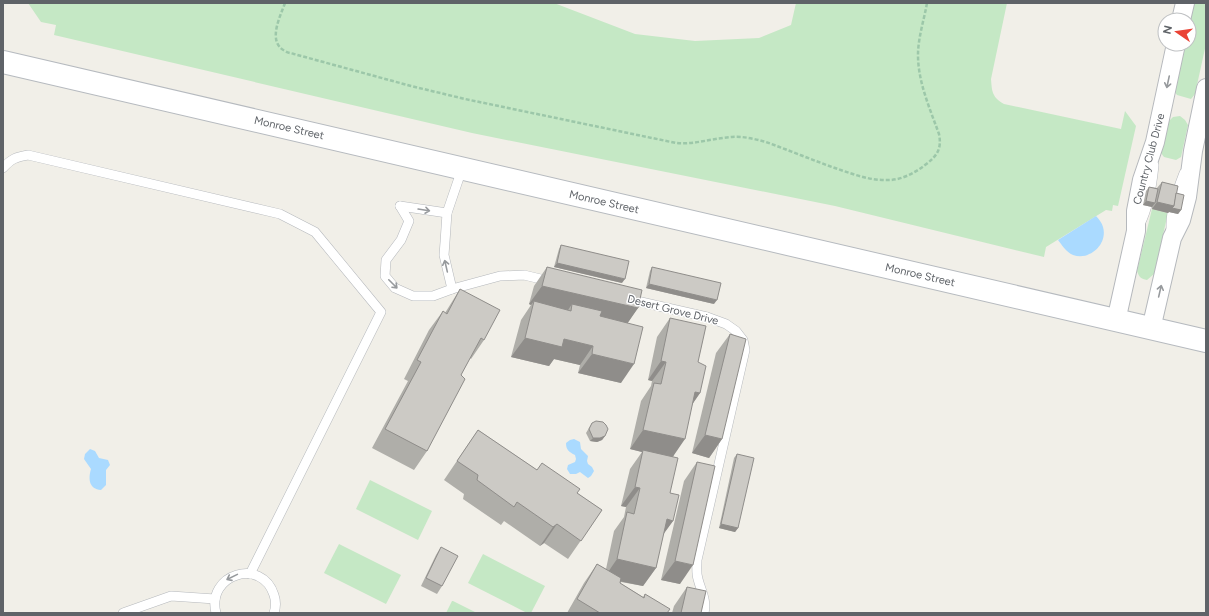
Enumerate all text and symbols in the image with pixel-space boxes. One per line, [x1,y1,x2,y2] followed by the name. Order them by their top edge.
[1157,12,1197,52] north arrow
[1160,24,1175,35] text: N
[1164,75,1172,88] one-way arrow
[1131,112,1167,206] street label: Country Club Drive
[253,114,325,142] street label: Monroe Street
[568,188,640,216] street label: Monroe Street
[417,206,430,214] one-way arrow
[442,260,450,273] one-way arrow
[884,261,956,289] street label: Monroe Street
[388,280,398,289] one-way arrow
[1157,285,1165,298] one-way arrow
[626,292,720,328] street label: Desert Grove Drive
[227,574,239,581] one-way arrow

